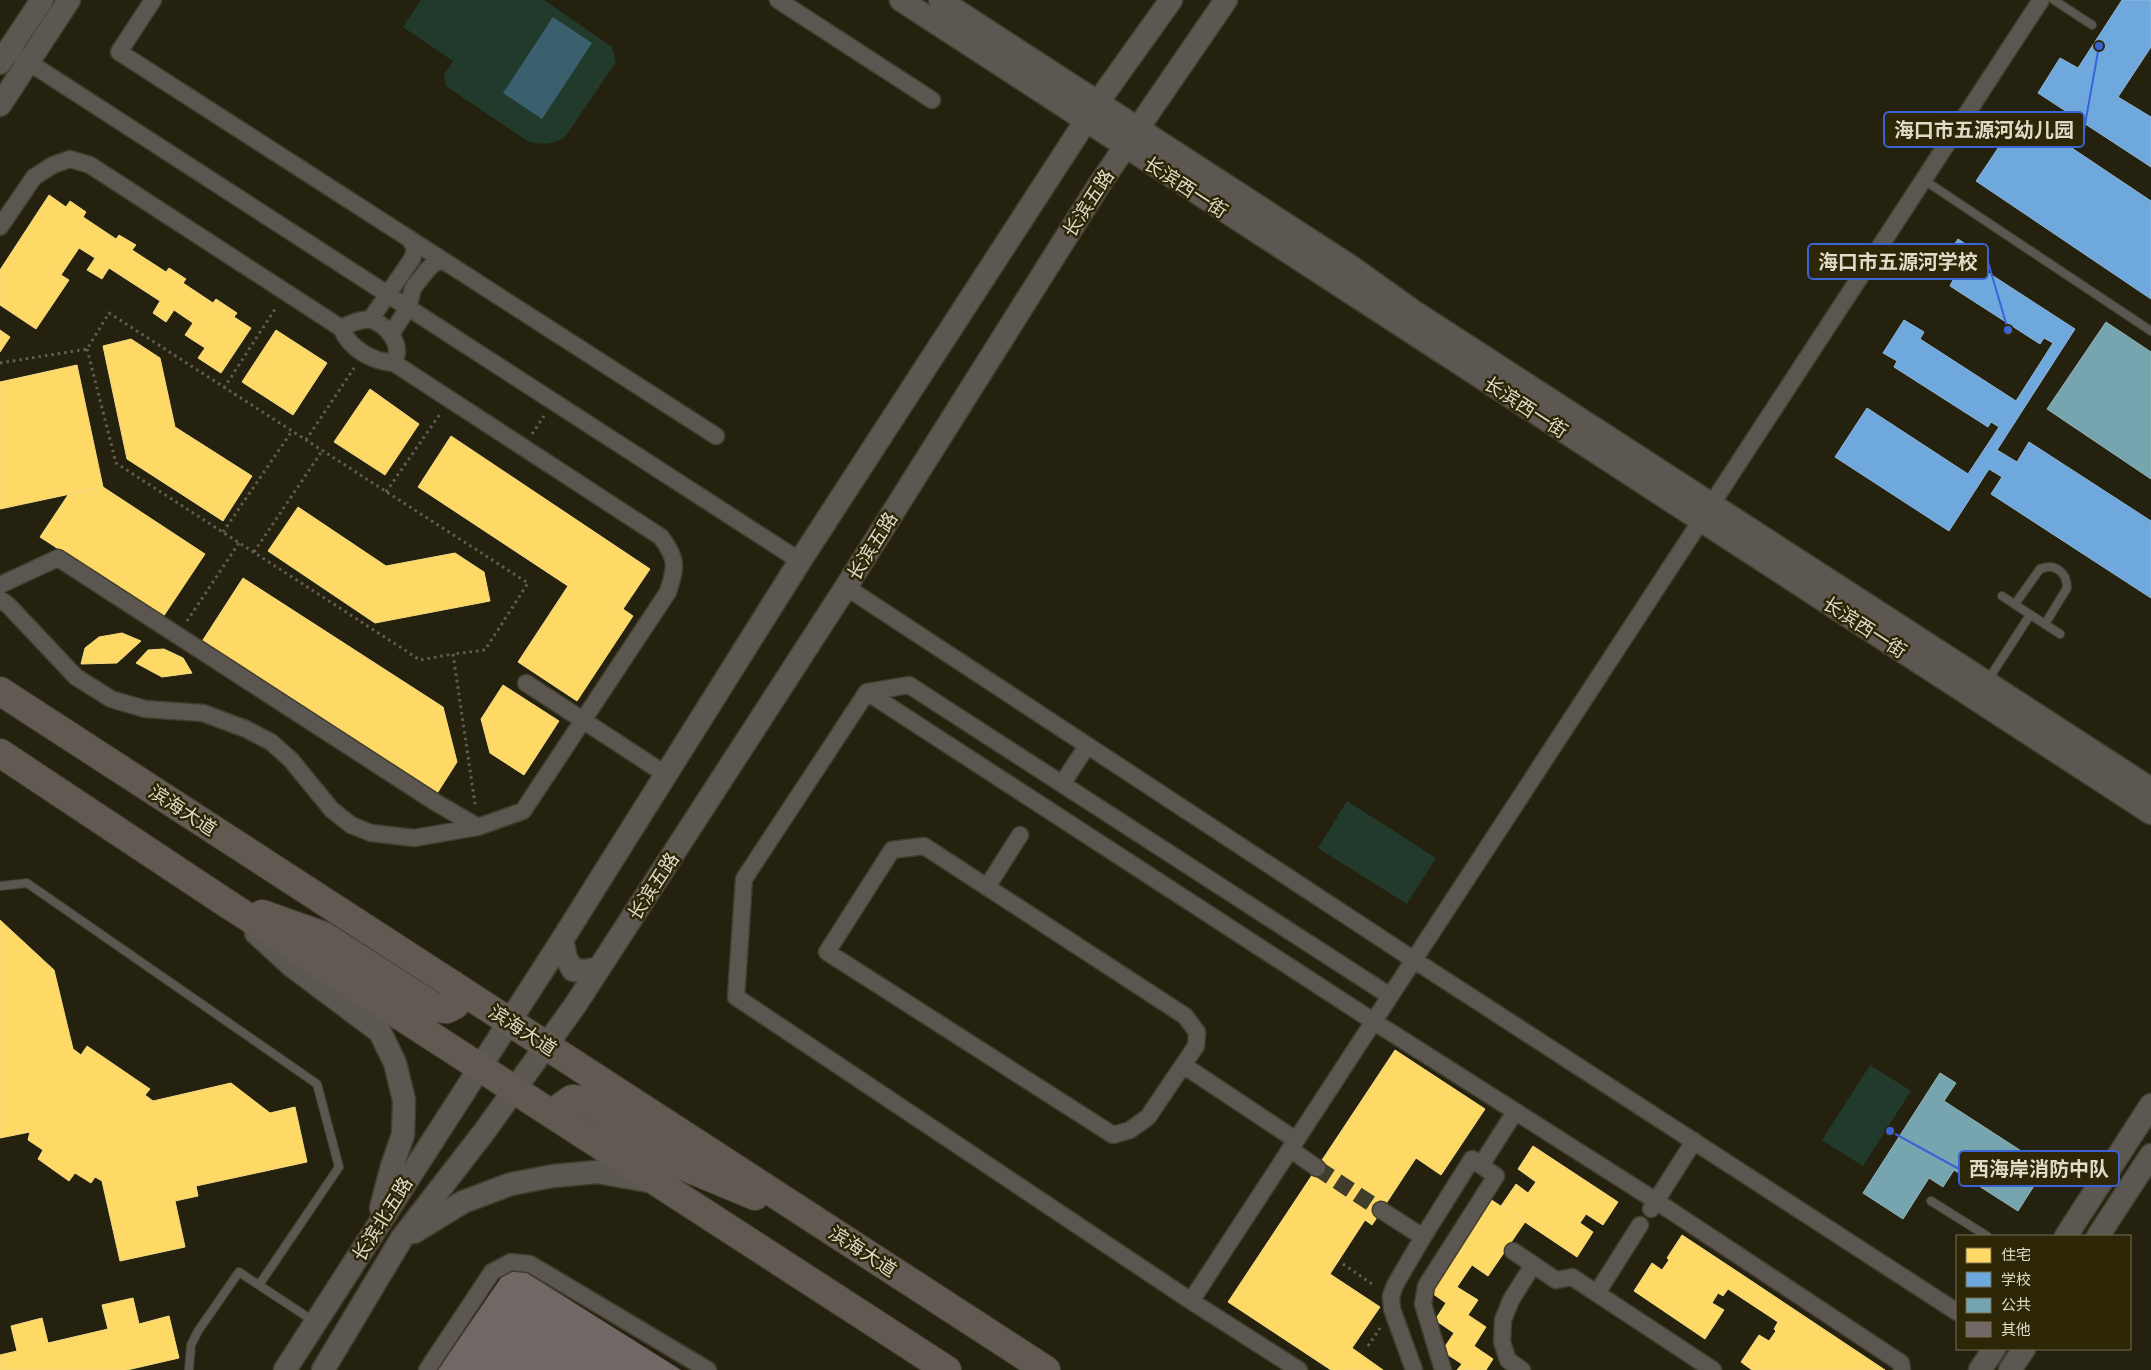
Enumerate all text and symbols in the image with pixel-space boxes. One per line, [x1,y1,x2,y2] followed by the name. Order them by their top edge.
[1884,112,2084,147] callout: 海口市五源河幼儿园
[1894,117,2074,142] text: 海口市五源河幼儿园
[1140,151,1232,223] street label: 长滨西一街
[1057,165,1119,241] street label: 长滨五路
[1808,244,1988,279] callout: 海口市五源河学校
[1818,249,1978,274] text: 海口市五源河学校
[1480,371,1572,443] street label: 长滨西一街
[842,507,902,585] street label: 长滨五路
[1819,591,1911,663] street label: 长滨西一街
[145,779,221,841] street label: 滨海大道
[622,848,684,924] street label: 长滨五路
[485,999,561,1061] street label: 滨海大道
[1959,1151,2119,1186] callout: 西海岸消防中队
[1969,1156,2109,1181] text: 西海岸消防中队
[347,1172,417,1266] street label: 长滨北五路
[825,1220,901,1282] street label: 滨海大道
[1956,1235,2131,1350] legend
[2001,1245,2031,1264] text: 住宅
[2001,1270,2031,1289] text: 学校
[2001,1295,2031,1314] text: 公共
[2001,1320,2031,1339] text: 其他

